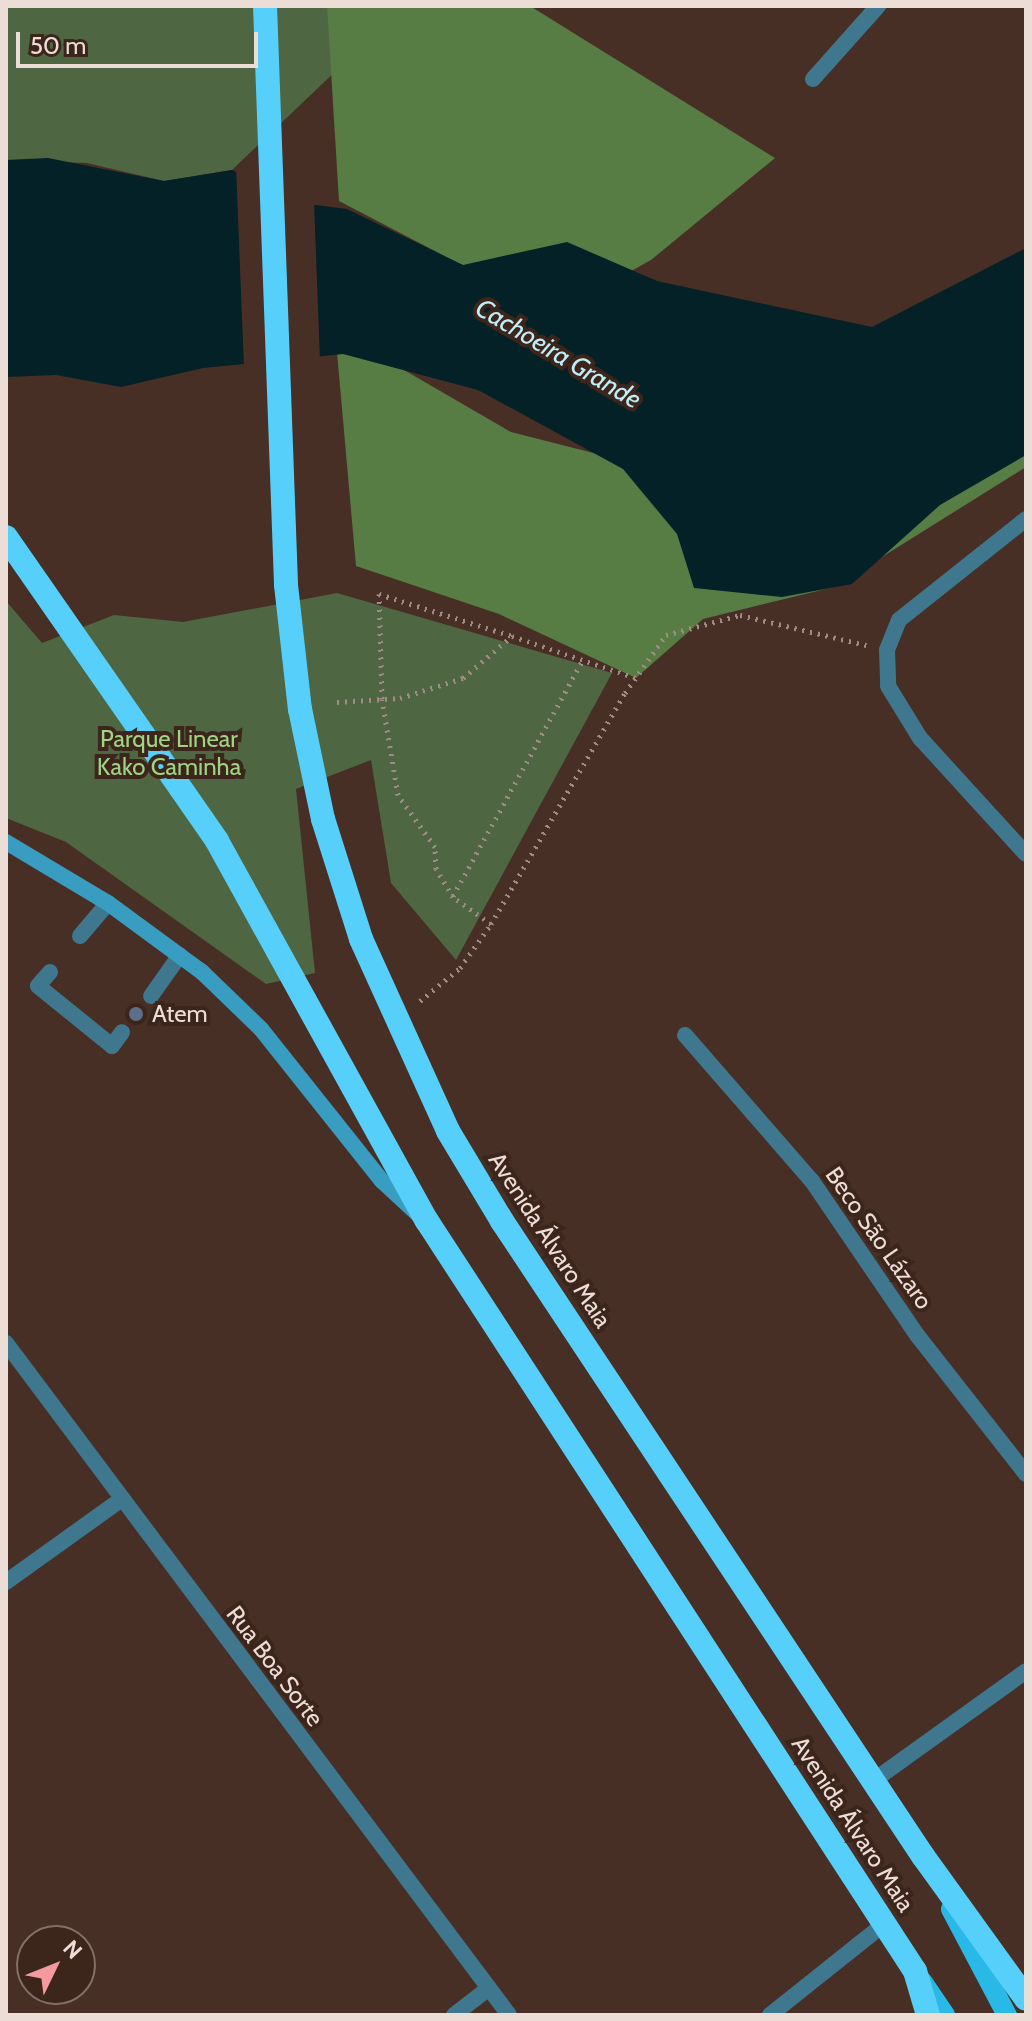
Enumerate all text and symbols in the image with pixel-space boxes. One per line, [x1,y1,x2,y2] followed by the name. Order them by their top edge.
[20,16,262,66] scale bar
[30,31,86,60] text: 50 m
[470,292,646,416] water label: Cachoeira Grande
[97,725,241,781] park label: Parque Linear Kako Caminha
[152,1000,207,1028] place label: Atem
[127,1005,145,1023] marker: Atem
[483,1147,617,1333] street label: Avenida Álvaro Maia
[819,1161,939,1315] street label: Beco São Lázaro
[220,1600,330,1732] street label: Rua Boa Sorte
[786,1731,920,1917] street label: Avenida Álvaro Maia
[16,1925,96,2005] north arrow
[57,1935,88,1965] text: N

